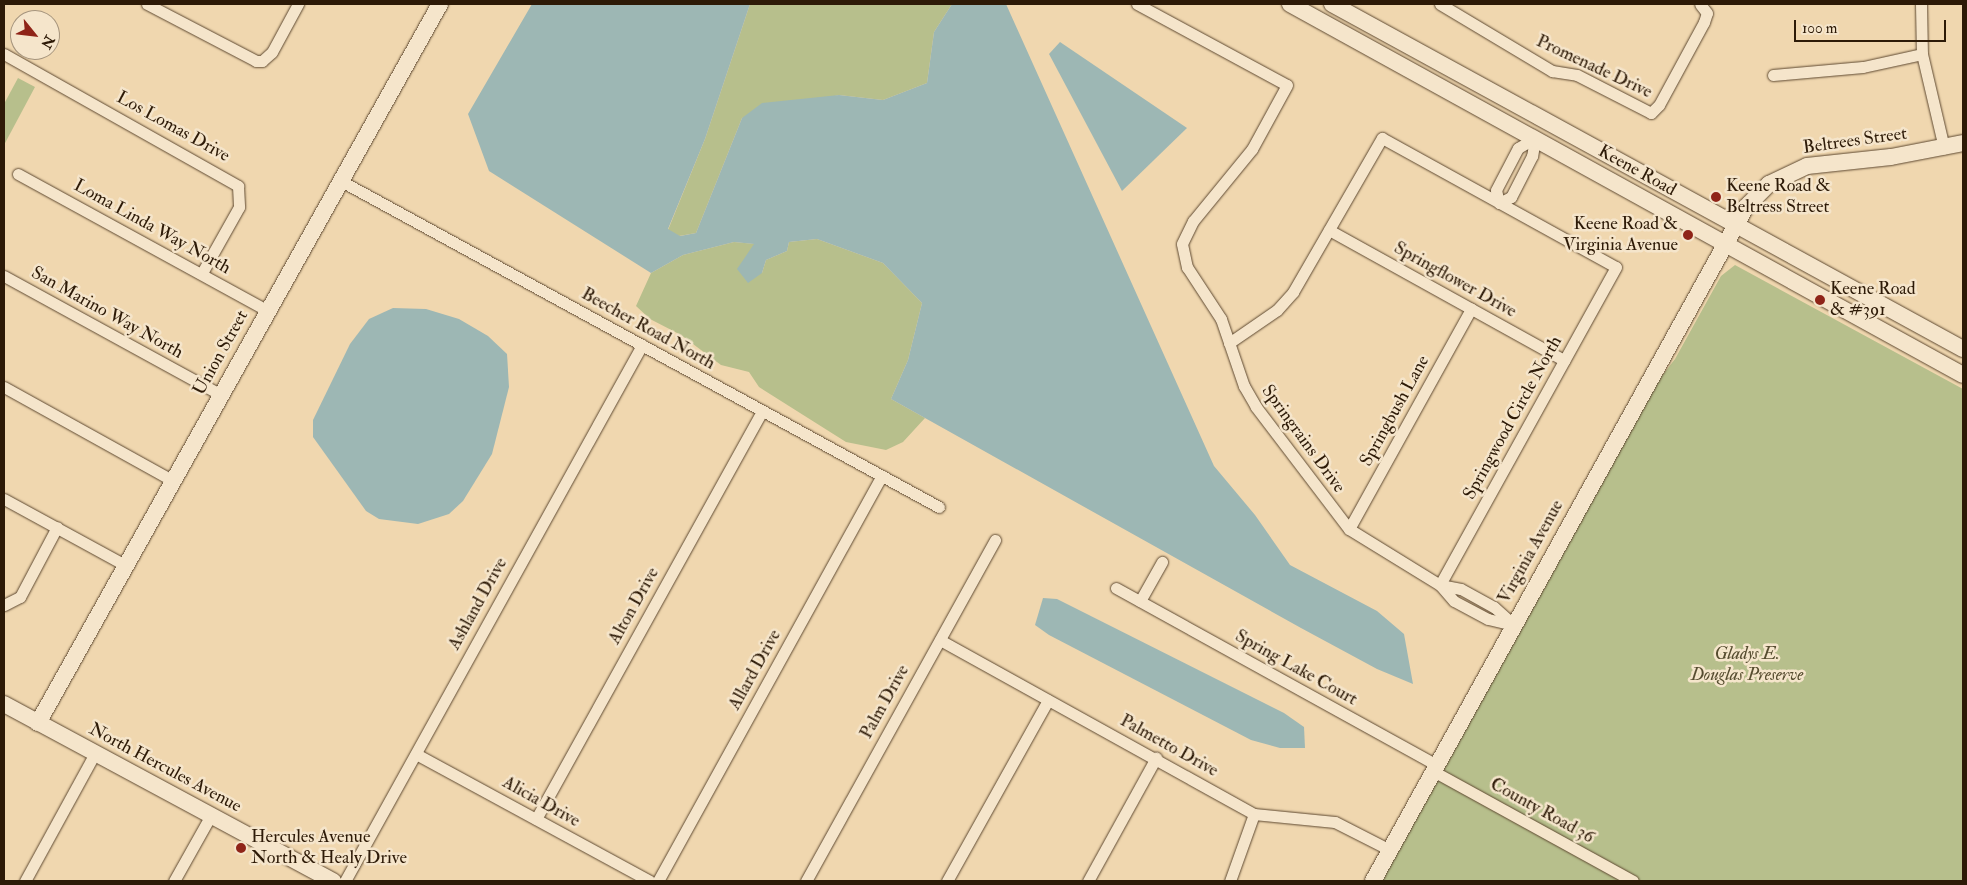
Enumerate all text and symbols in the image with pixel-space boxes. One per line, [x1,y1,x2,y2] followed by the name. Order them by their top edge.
[10,10,60,60] north arrow
[1797,10,1950,42] scale bar
[1802,19,1837,38] text: 100 m
[1533,31,1655,103] street label: Promenade Drive
[37,32,58,52] text: N
[113,87,233,167] street label: Los Lomas Drive
[1802,123,1908,159] street label: Beltrees Street
[1594,141,1680,201] street label: Keene Road
[70,175,234,279] street label: Loma Linda Way North
[1726,176,1830,218] place label: Keene Road & Beltress Street
[1710,191,1722,203] marker: Keene Road & Beltress Street
[1563,214,1678,256] place label: Keene Road & Virginia Avenue
[1682,229,1694,241] marker: Keene Road & Virginia Avenue
[1390,237,1520,323] street label: Springflower Drive
[27,262,187,364] street label: San Marino Way North
[1830,279,1916,322] place label: Keene Road & #391
[577,283,719,375] street label: Beecher Road North
[1814,294,1826,306] marker: Keene Road & #391
[189,307,253,399] street label: Union Street
[1459,332,1567,504] street label: Springwood Circle North
[1356,352,1434,470] street label: Springbush Lane
[1257,381,1349,497] street label: Springrains Drive
[1494,496,1568,608] street label: Virginia Avenue
[444,554,512,654] street label: Ashland Drive
[604,564,664,648] street label: Alton Drive
[724,626,786,714] street label: Allard Drive
[1231,626,1361,710] street label: Spring Lake Court
[1691,644,1803,686] park label: Gladys E. Douglas Preserve
[856,661,914,743] street label: Palm Drive
[1116,710,1222,782] street label: Palmetto Drive
[85,719,245,817] street label: North Hercules Avenue
[499,772,583,832] street label: Alicia Drive
[1486,774,1598,848] street label: County Road 36
[251,827,407,870] place label: Hercules Avenue North & Healy Drive
[235,842,247,854] marker: Hercules Avenue North & Healy Drive

